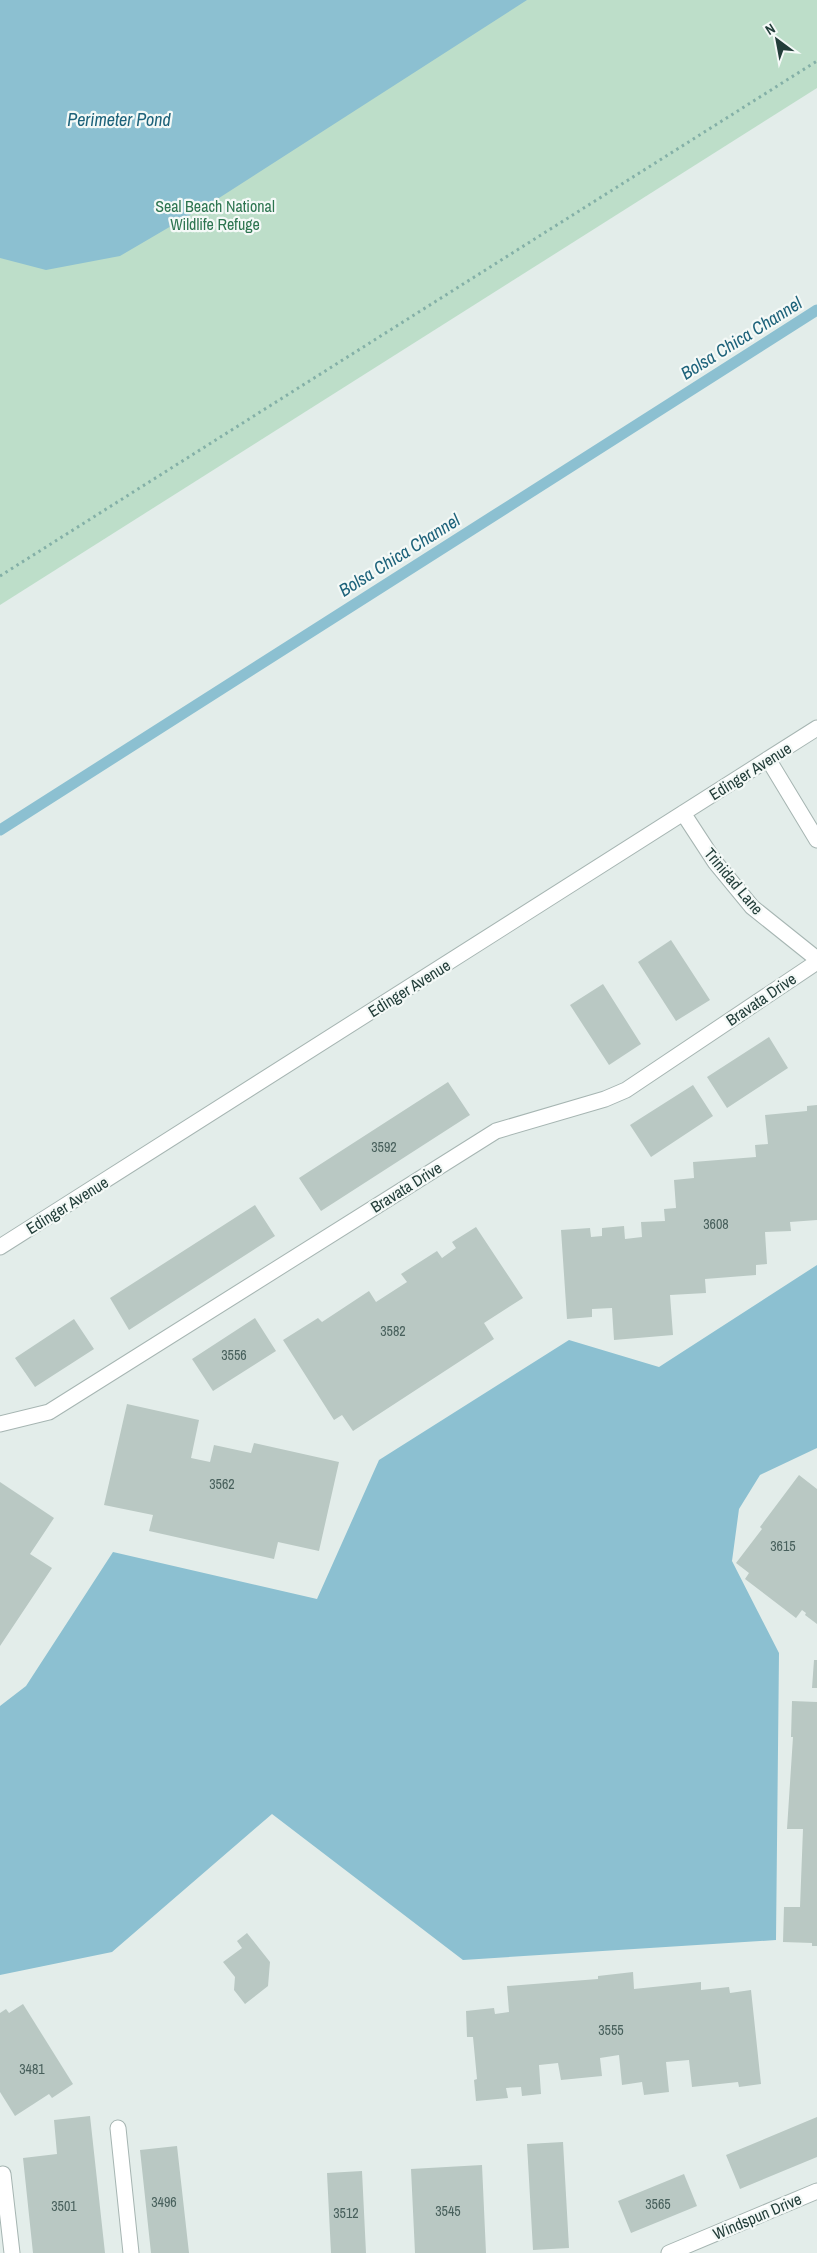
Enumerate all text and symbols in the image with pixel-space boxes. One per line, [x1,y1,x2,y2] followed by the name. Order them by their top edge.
[752,15,802,65] north arrow
[762,19,778,39] text: N
[67,107,171,132] water label: Perimeter Pond
[155,195,275,235] park label: Seal Beach National Wildlife Refuge
[676,290,807,385] water label: Bolsa Chica Channel
[334,507,465,602] water label: Bolsa Chica Channel
[705,737,795,805] street label: Edinger Avenue
[699,843,769,919] street label: Trinidad Lane
[364,954,454,1022] street label: Edinger Avenue
[722,967,800,1031] street label: Bravata Drive
[371,1138,397,1156] house number: 3592
[366,1156,446,1218] street label: Bravata Drive
[22,1171,112,1239] street label: Edinger Avenue
[703,1215,729,1233] house number: 3608
[380,1322,406,1340] house number: 3582
[221,1346,247,1364] house number: 3556
[209,1475,235,1493] house number: 3562
[770,1537,796,1555] house number: 3615
[598,2021,624,2039] house number: 3555
[19,2060,45,2078] house number: 3481
[709,2187,805,2245] street label: Windspun Drive
[151,2193,177,2211] house number: 3496
[645,2195,671,2213] house number: 3565
[51,2197,77,2215] house number: 3501
[435,2202,461,2220] house number: 3545
[333,2204,359,2222] house number: 3512

